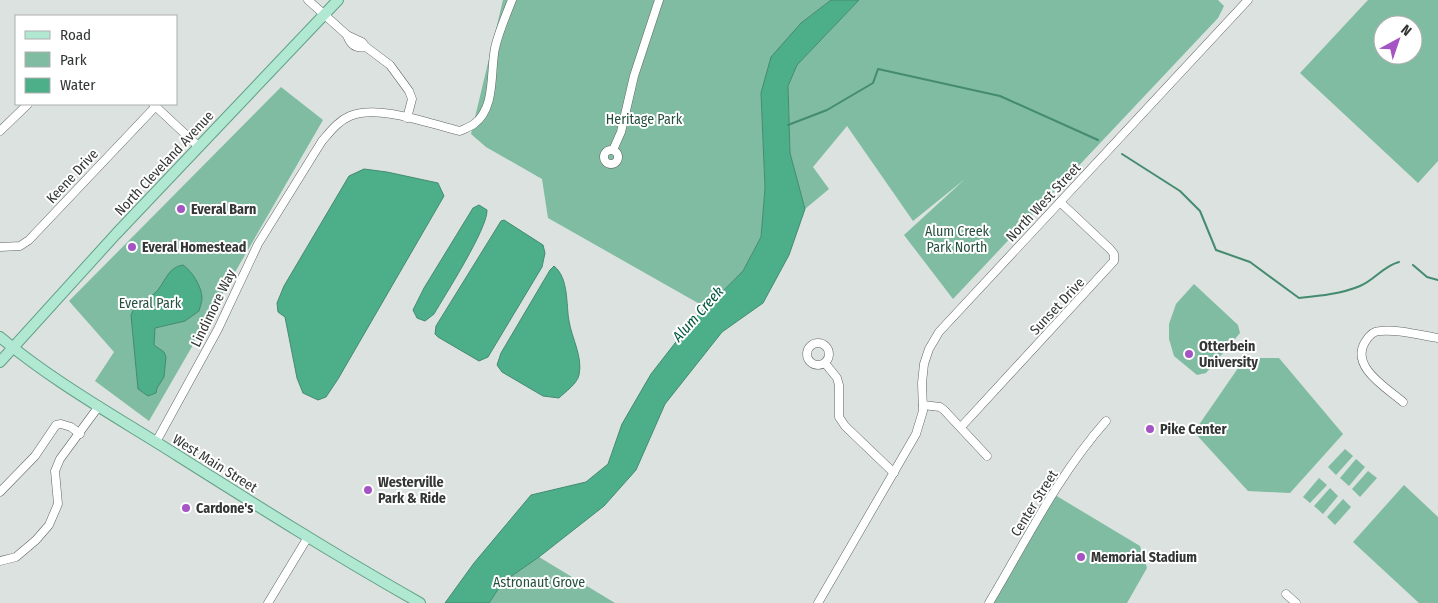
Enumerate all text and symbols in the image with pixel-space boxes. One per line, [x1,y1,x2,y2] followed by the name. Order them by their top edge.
[15,15,178,105] legend
[1373,15,1423,65] north arrow
[1397,21,1415,40] text: N
[60,26,91,44] text: Road
[60,51,87,69] text: Park
[60,76,96,94] text: Water
[111,107,217,219] street label: North Cleveland Avenue
[606,111,683,128] park label: Heritage Park
[43,146,102,207] street label: Keene Drive
[1003,159,1084,245] street label: North West Street
[191,201,256,218] place label: Everal Barn
[175,203,187,215] marker: Everal Barn
[925,223,990,256] park label: Alum Creek Park North
[142,239,246,256] place label: Everal Homestead
[126,241,138,253] marker: Everal Homestead
[187,266,240,350] street label: Lindimore Way
[1027,274,1088,338] street label: Sunset Drive
[668,282,728,346] water label: Alum Creek
[119,295,182,312] park label: Everal Park
[1199,338,1258,371] place label: Otterbein University
[1183,348,1195,360] marker: Otterbein University
[1160,421,1227,438] place label: Pike Center
[1144,423,1156,435] marker: Pike Center
[169,431,261,496] street label: West Main Street
[1007,467,1062,540] street label: Center Street
[378,474,446,507] place label: Westerville Park & Ride
[362,484,374,496] marker: Westerville Park & Ride
[196,500,253,517] place label: Cardone's
[180,502,192,514] marker: Cardone's
[1091,549,1197,566] place label: Memorial Stadium
[1075,551,1087,563] marker: Memorial Stadium
[493,574,585,591] park label: Astronaut Grove

